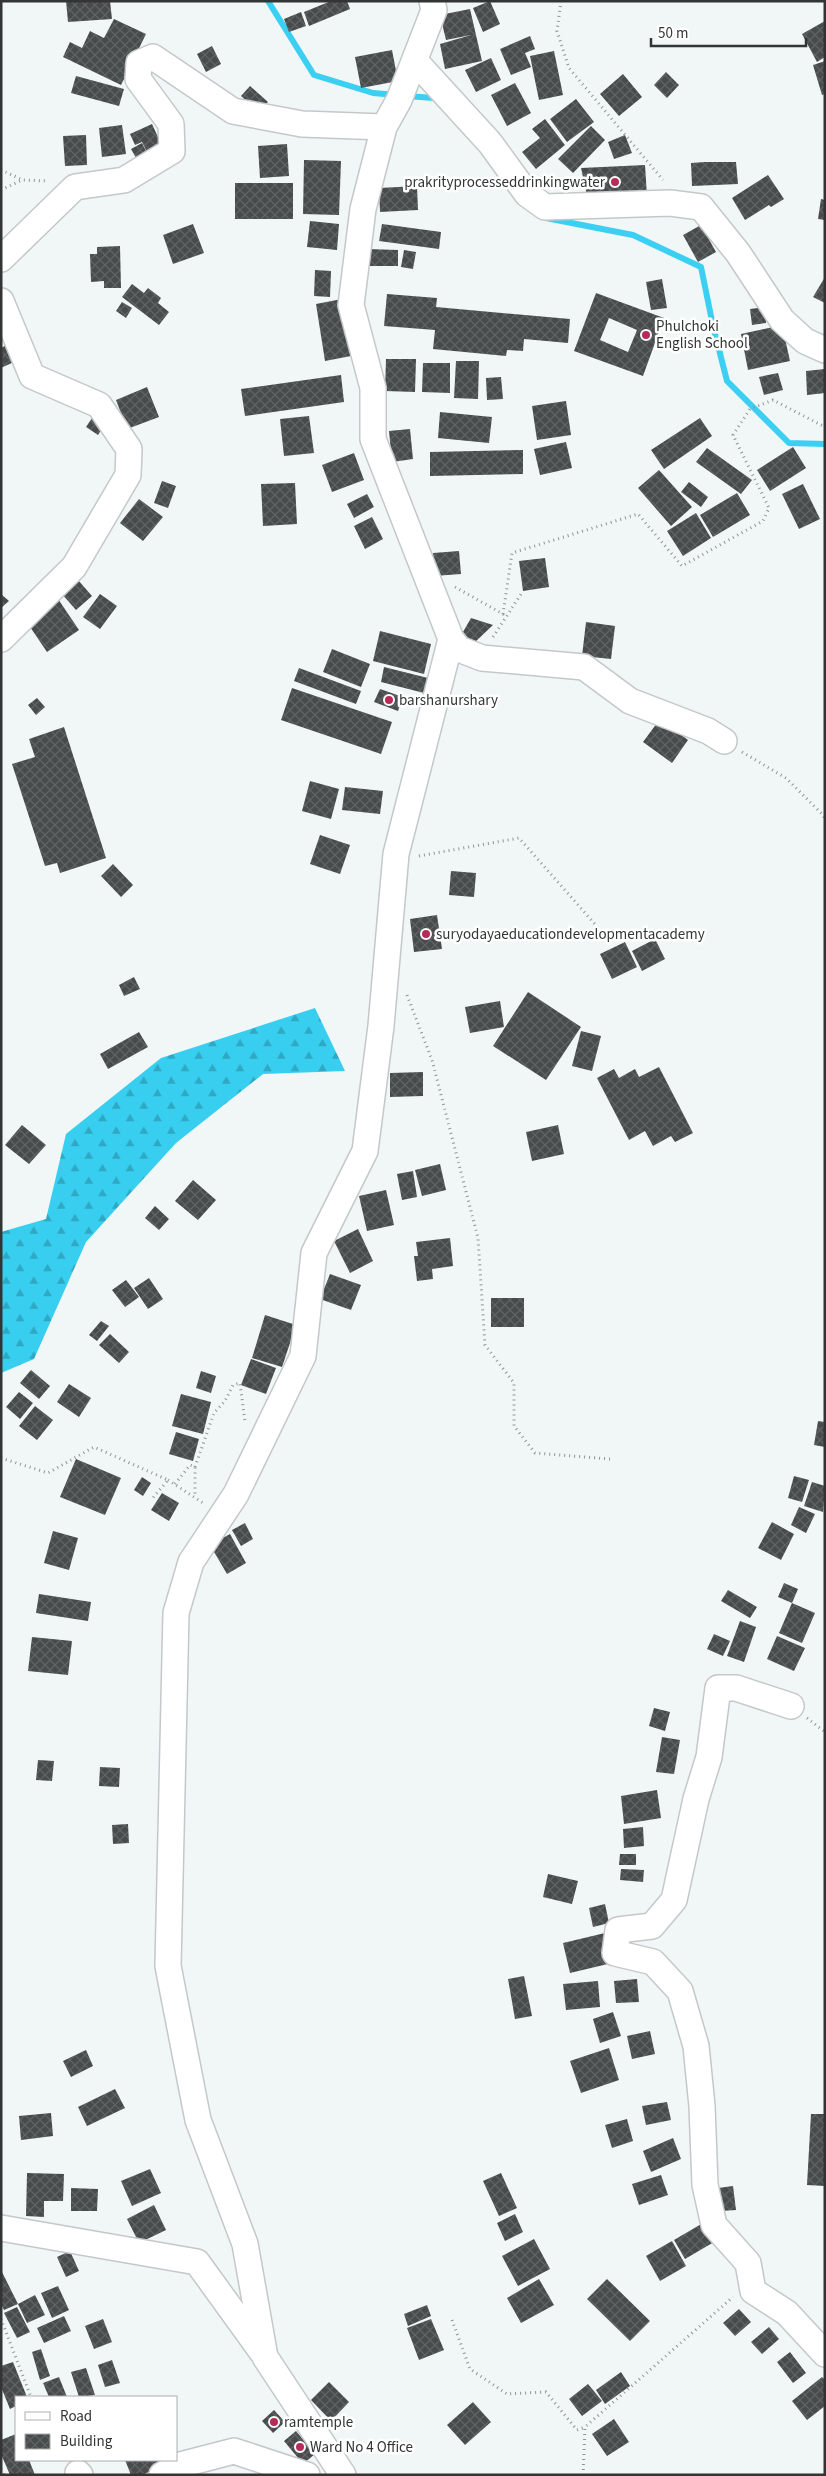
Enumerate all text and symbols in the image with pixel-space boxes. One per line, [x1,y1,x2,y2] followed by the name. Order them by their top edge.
[651,15,806,47] scale bar
[658,23,688,44] text: 50 m
[404,172,606,193] place label: prakrityprocesseddrinkingwater
[609,176,621,188] marker: prakrityprocesseddrinkingwater
[656,316,748,354] place label: Phulchoki English School
[640,329,652,341] marker: Phulchoki English School
[399,690,498,711] place label: barshanurshary
[383,694,395,706] marker: barshanurshary
[436,924,705,945] place label: suryodayaeducationdevelopmentacademy
[420,928,432,940] marker: suryodayaeducationdevelopmentacademy
[15,2396,178,2461] legend
[60,2406,92,2427] text: Road
[284,2412,353,2433] place label: ramtemple
[268,2416,280,2428] marker: ramtemple
[60,2431,113,2452] text: Building
[310,2437,413,2458] place label: Ward No 4 Office
[294,2441,306,2453] marker: Ward No 4 Office

